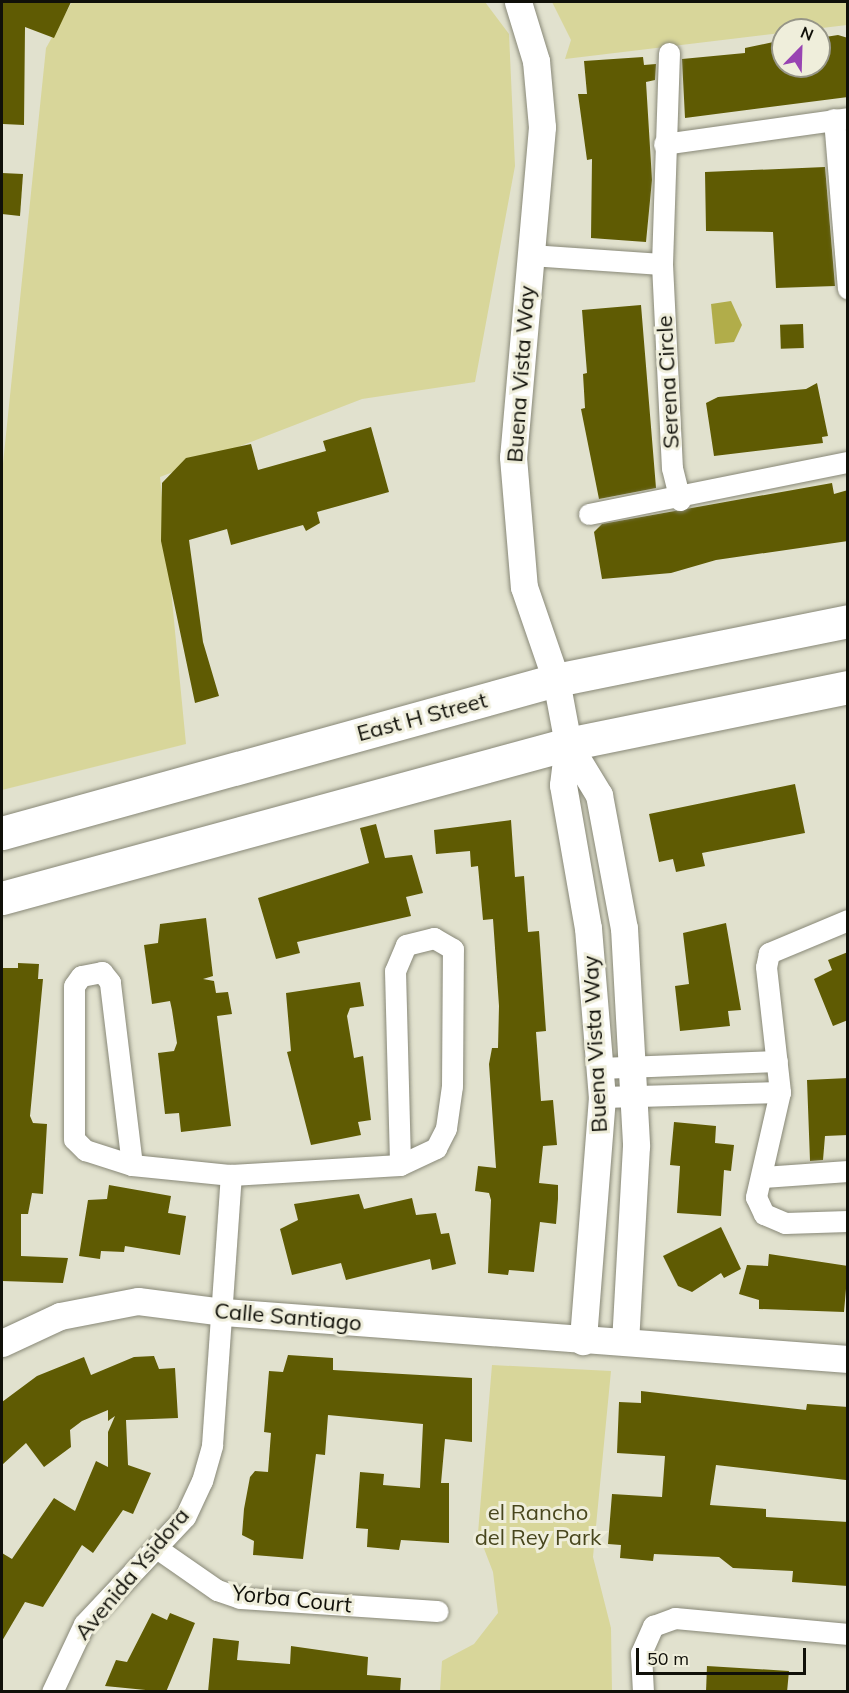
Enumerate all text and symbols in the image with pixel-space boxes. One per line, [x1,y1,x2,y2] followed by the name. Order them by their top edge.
[771,18,831,78] north arrow
[798,22,817,45] text: N
[502,285,540,463] street label: Buena Vista Way
[651,315,685,449] street label: Serena Circle
[354,687,490,747] street label: East H Street
[577,955,613,1133] street label: Buena Vista Way
[213,1297,363,1337] street label: Calle Santiago
[475,1499,601,1550] park label: el Rancho del Rey Park
[69,1503,195,1645] street label: Avenida Ysidora
[231,1580,353,1618] street label: Yorba Court
[639,1636,808,1674] scale bar
[647,1647,689,1670] text: 50 m

